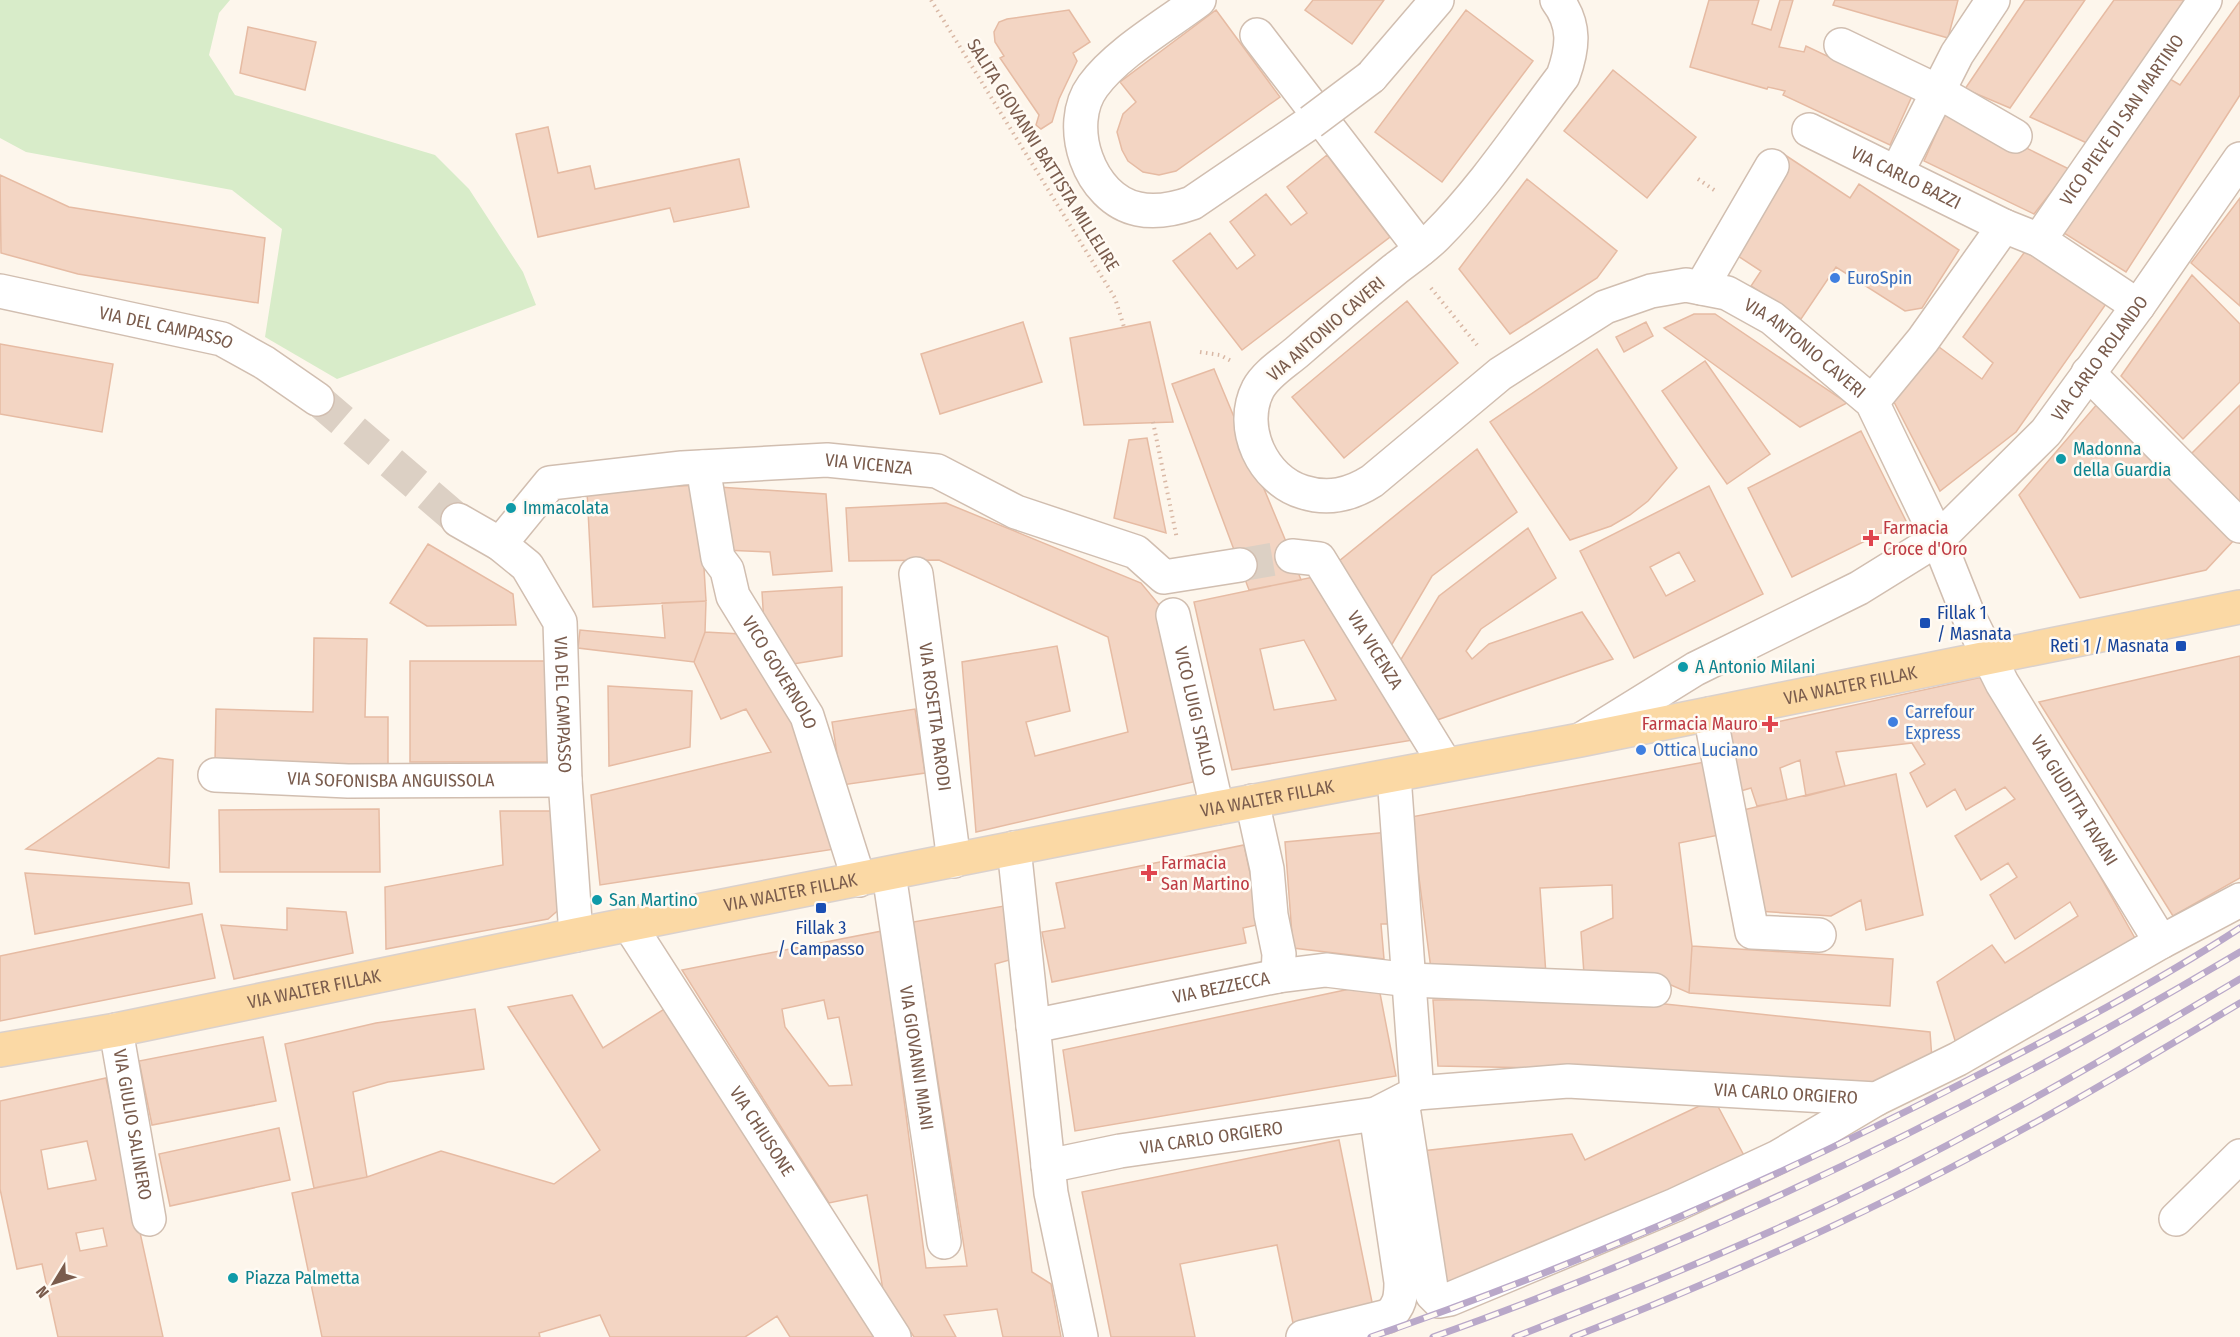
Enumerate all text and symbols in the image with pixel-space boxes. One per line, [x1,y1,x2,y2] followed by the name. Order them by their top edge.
[2055,30,2189,210] street label: VICO PIEVE DI SAN MARTINO
[962,35,1124,275] street label: SALITA GIOVANNI BATTISTA MILLELIRE
[1847,141,1964,214] street label: VIA CARLO BAZZI
[1847,267,1912,289] place label: EuroSpin
[1828,271,1842,285] marker: EuroSpin
[1263,272,1389,386] street label: VIA ANTONIO CAVERI
[2047,291,2153,425] street label: VIA CARLO ROLANDO
[1740,294,1870,403] street label: VIA ANTONIO CAVERI
[97,302,237,354] street label: VIA DEL CAMPASSO
[2073,438,2172,481] place label: Madonna della Guardia
[824,449,914,480] street label: VIA VICENZA
[2054,452,2068,466] marker: Madonna della Guardia
[523,497,609,519] place label: Immacolata
[504,501,518,515] marker: Immacolata
[1883,517,1967,560] place label: Farmacia Croce d'Oro
[1864,531,1878,545] marker: Farmacia Croce d'Oro
[1937,602,2012,645] place label: Fillak 1 / Masnata
[1343,607,1408,694] street label: VIA VICENZA
[737,612,821,732] street label: VICO GOVERNOLO
[1918,616,1932,630] marker: Fillak 1 / Masnata
[2050,635,2169,657] place label: Reti 1 / Masnata
[549,636,576,774] street label: VIA DEL CAMPASSO
[2174,639,2188,653] marker: Reti 1 / Masnata
[914,641,956,792] street label: VIA ROSETTA PARODI
[1170,645,1220,778] street label: VICO LUIGI STALLO
[1695,656,1815,678] place label: A Antonio Milani
[1676,660,1690,674] marker: A Antonio Milani
[1782,661,1919,710] street label: VIA WALTER FILLAK
[1905,701,1975,744] place label: Carrefour Express
[1642,713,1758,735] place label: Farmacia Mauro
[1886,715,1900,729] marker: Carrefour Express
[1763,717,1777,731] marker: Farmacia Mauro
[2026,731,2122,870] street label: VIA GIUDITTA TAVANI
[1653,739,1758,761] place label: Ottica Luciano
[1634,743,1648,757] marker: Ottica Luciano
[287,767,495,792] street label: VIA SOFONISBA ANGUISSOLA
[1199,775,1336,822] street label: VIA WALTER FILLAK
[1161,852,1250,895] place label: Farmacia San Martino
[1142,866,1156,880] marker: Farmacia San Martino
[722,868,859,916] street label: VIA WALTER FILLAK
[609,889,698,911] place label: San Martino
[590,893,604,907] marker: San Martino
[814,901,828,915] marker: Fillak 3 / Campasso
[777,917,865,960] place label: Fillak 3 / Campasso
[246,965,383,1014] street label: VIA WALTER FILLAK
[1171,967,1272,1008] street label: VIA BEZZECCA
[895,984,938,1132] street label: VIA GIOVANNI MIANI
[109,1047,156,1202] street label: VIA GIULIO SALINERO
[1713,1079,1858,1109] street label: VIA CARLO ORGIERO
[725,1082,799,1180] street label: VIA CHIUSONE
[1139,1117,1284,1159] street label: VIA CARLO ORGIERO
[24,1253,84,1313] north arrow
[245,1267,360,1289] place label: Piazza Palmetta
[226,1271,240,1285] marker: Piazza Palmetta
[32,1282,53,1302] text: N

